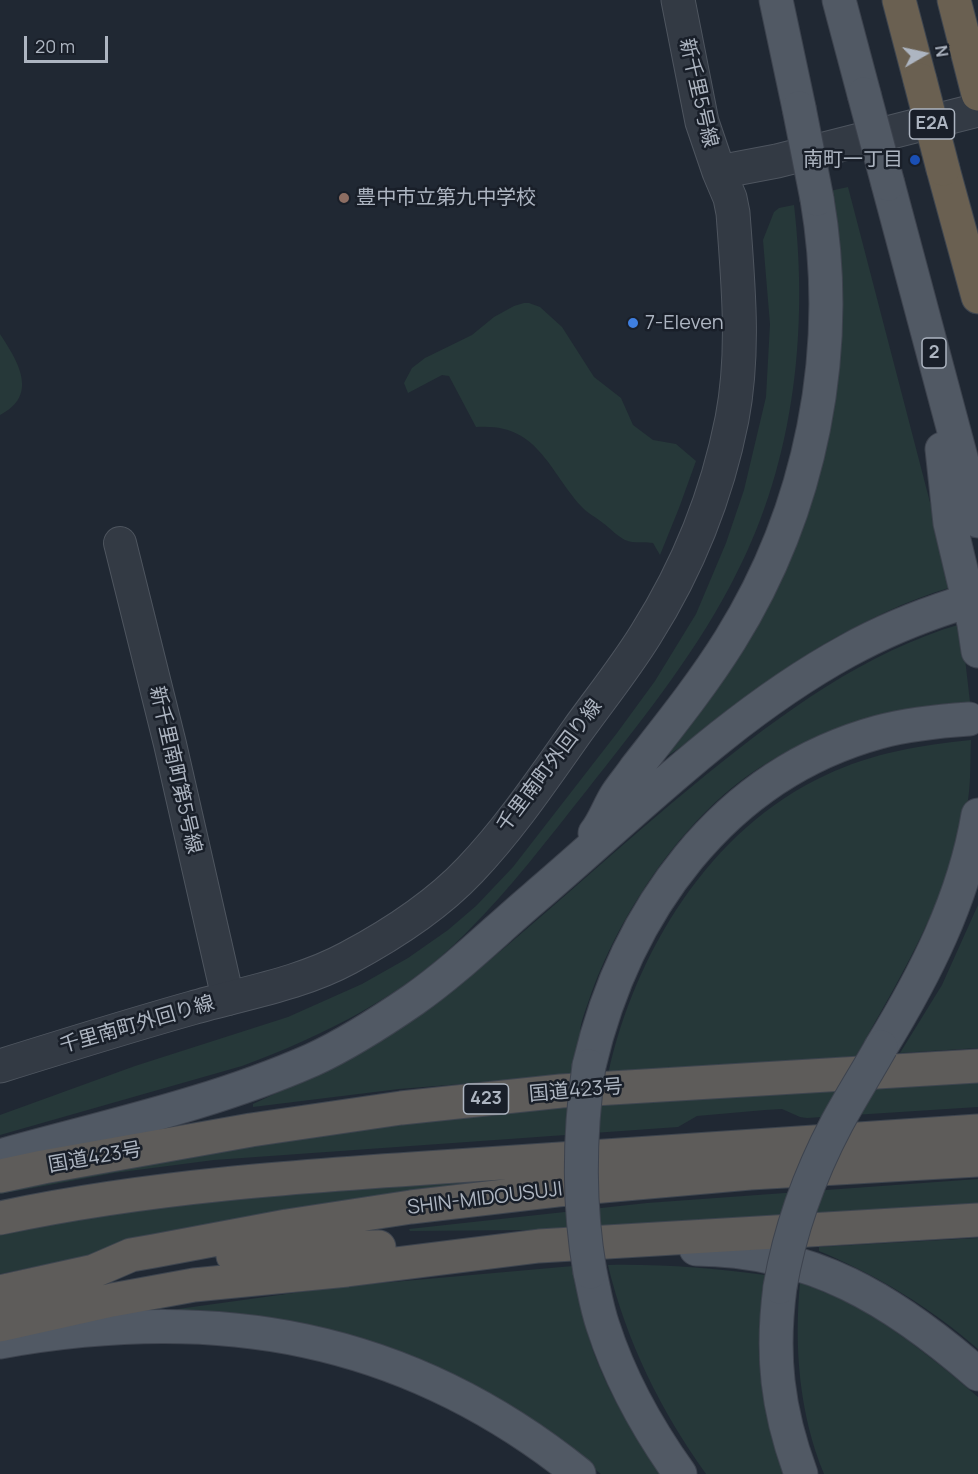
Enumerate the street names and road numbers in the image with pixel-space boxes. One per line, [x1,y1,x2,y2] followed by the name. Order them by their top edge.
[674,36,722,150] street label: 新千里5号線
[910,109,954,139] road number: E2A
[922,338,946,368] road number: 2
[144,684,206,856] street label: 新千里南町第5号線
[492,695,608,837] street label: 千里南町外回り線
[57,991,217,1059] street label: 千里南町外回り線
[528,1075,624,1107] street label: 国道423号
[464,1084,508,1114] road number: 423
[47,1138,143,1178] street label: 国道423号
[406,1178,564,1220] street label: SHIN-MIDOUSUJI

